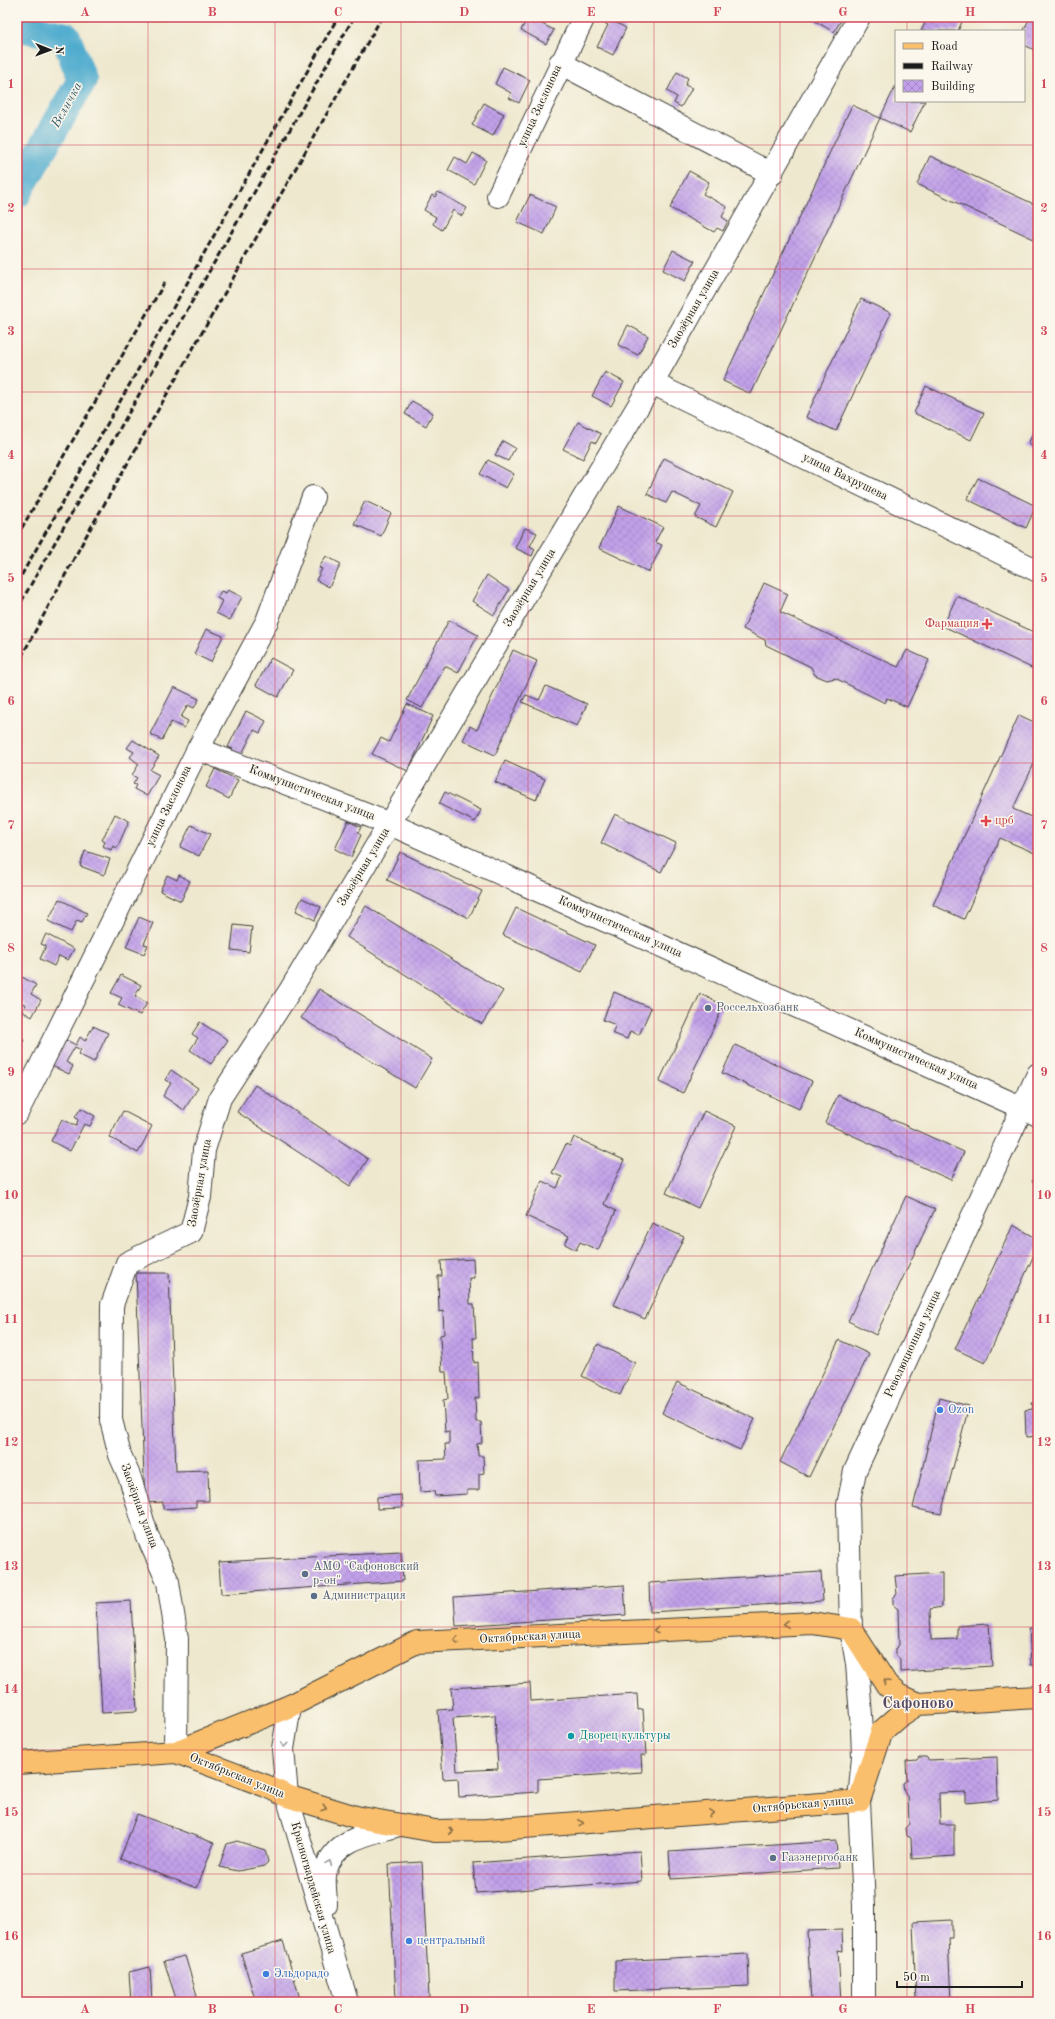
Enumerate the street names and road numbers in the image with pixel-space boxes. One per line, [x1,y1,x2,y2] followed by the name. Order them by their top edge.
[516,63,564,149] street label: улица Заслонова
[667,267,722,351] street label: Заозёрная улица
[801,451,890,503] street label: улица Вахрушева
[502,547,558,629] street label: Заозёрная улица
[144,763,194,849] street label: улица Заслонова
[247,763,377,823] street label: Коммунистическая улица
[336,826,392,908] street label: Заозёрная улица
[556,894,684,960] street label: Коммунистическая улица
[852,1026,980,1092] street label: Коммунистическая улица
[186,1138,214,1228] street label: Заозёрная улица
[883,1288,943,1400] street label: Революционная улица
[118,1462,160,1550] street label: Заозёрная улица
[479,1628,581,1646] street label: Октябрьская улица
[188,1751,286,1801] street label: Октябрьская улица
[752,1795,854,1815] street label: Октябрьская улица
[288,1821,338,1955] street label: Красногвардейская улица

